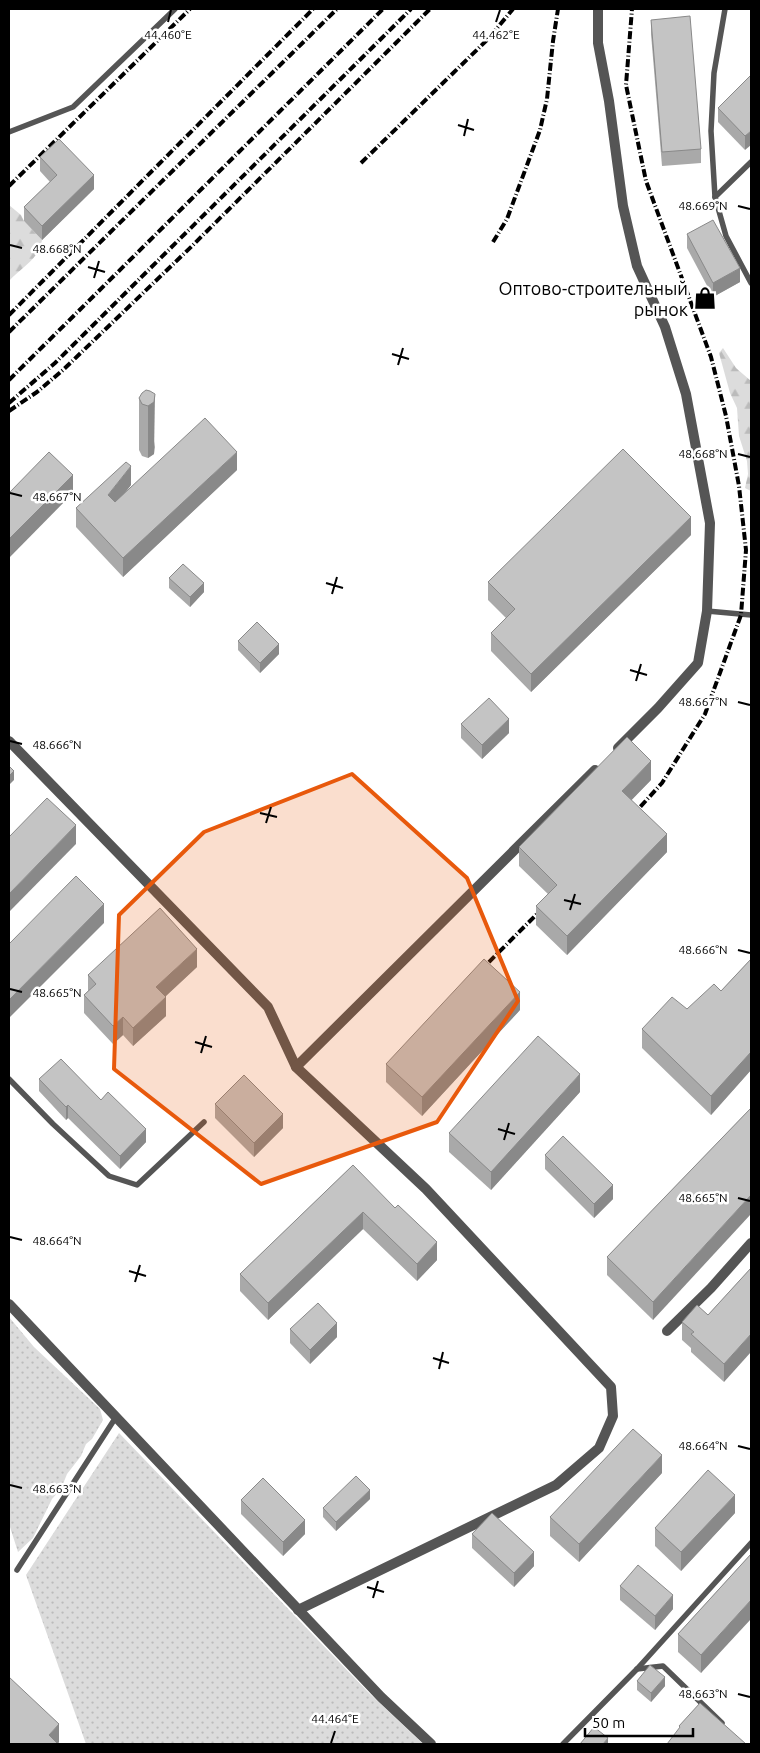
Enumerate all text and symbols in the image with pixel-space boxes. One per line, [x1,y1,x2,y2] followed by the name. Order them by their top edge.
[144,28,192,41] text: 44.460°E
[472,28,520,41] text: 44.462°E
[678,199,728,212] text: 48.669°N
[32,242,82,255] text: 48.668°N
[498,278,688,319] place label: Оптово-строительный рынок
[692,285,718,311] shop icon: Оптово-строительный рынок
[678,447,728,460] text: 48.668°N
[32,490,82,503] text: 48.667°N
[678,695,728,708] text: 48.667°N
[32,738,82,751] text: 48.666°N
[678,943,728,956] text: 48.666°N
[32,986,82,999] text: 48.665°N
[678,1191,728,1204] text: 48.665°N
[32,1234,82,1247] text: 48.664°N
[678,1439,728,1452] text: 48.664°N
[32,1482,82,1495] text: 48.663°N
[678,1687,728,1700] text: 48.663°N
[585,1706,692,1738] scale bar
[311,1712,359,1725] text: 44.464°E
[592,1714,625,1731] text: 50 m

